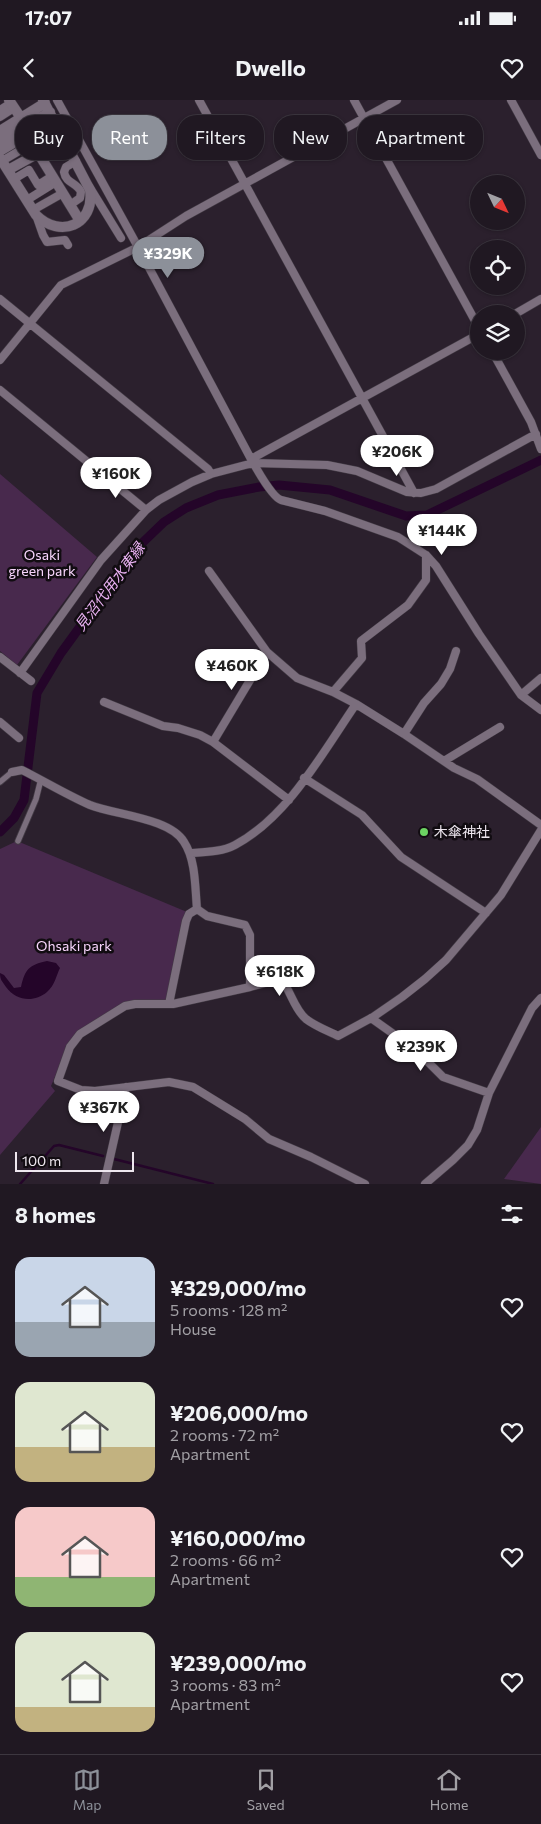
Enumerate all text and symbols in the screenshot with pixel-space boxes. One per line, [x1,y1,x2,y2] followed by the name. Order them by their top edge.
[25,6,72,29] text: 17:07
[15,54,43,82] icon: back
[235,54,306,81] text: Dwello
[498,54,526,82] icon: heart
[15,115,82,160] chip: Buy
[92,115,167,160] chip: Rent
[177,115,264,160] chip: Filters
[274,115,347,160] chip: New
[357,115,483,160] chip: Apartment
[470,175,525,230] north arrow
[470,175,525,360] map controls
[133,236,203,279] pin: ¥329K
[470,240,525,295] button: locate
[143,243,193,262] text: ¥329K
[470,305,525,360] button: layers
[362,434,432,477] pin: ¥206K
[372,441,423,460] text: ¥206K
[81,456,151,499] pin: ¥160K
[91,463,141,482] text: ¥160K
[407,514,477,556] pin: ¥144K
[418,520,466,539] text: ¥144K
[70,537,149,634] water label: 見沼代用水東縁
[8,546,76,579] park label: Osaki green park
[197,648,267,691] pin: ¥460K
[206,655,258,674] text: ¥460K
[434,823,490,840] place label: 木傘神社
[418,826,430,838] marker: 木傘神社
[36,937,112,954] park label: Ohsaki park
[245,954,315,997] pin: ¥618K
[256,961,304,980] text: ¥618K
[386,1030,456,1072] pin: ¥239K
[396,1036,446,1055] text: ¥239K
[69,1090,139,1133] pin: ¥367K
[79,1097,129,1116] text: ¥367K
[15,1149,134,1172] scale bar
[22,1152,61,1169] text: 100 m
[498,1200,526,1228] icon: filters
[15,1202,96,1227] text: 8 homes
[170,1275,306,1300] text: ¥329,000/mo
[55,1277,115,1337] icon: home
[498,1293,526,1321] icon: heart
[170,1300,287,1319] text: 5 rooms · 128 m²
[170,1319,216,1338] text: House
[170,1400,308,1425] text: ¥206,000/mo
[55,1402,115,1462] icon: home
[498,1418,526,1446] icon: heart
[170,1425,279,1444] text: 2 rooms · 72 m²
[170,1444,250,1463] text: Apartment
[170,1525,306,1550] text: ¥160,000/mo
[55,1527,115,1587] icon: home
[498,1543,526,1571] icon: heart
[170,1550,281,1569] text: 2 rooms · 66 m²
[170,1569,250,1588] text: Apartment
[170,1650,306,1675] text: ¥239,000/mo
[55,1652,115,1712] icon: home
[498,1668,526,1696] icon: heart
[170,1675,281,1694] text: 3 rooms · 83 m²
[170,1694,250,1713] text: Apartment
[73,1766,102,1813] tab: Map
[247,1766,285,1813] tab: Saved
[430,1766,468,1813] tab: Home

